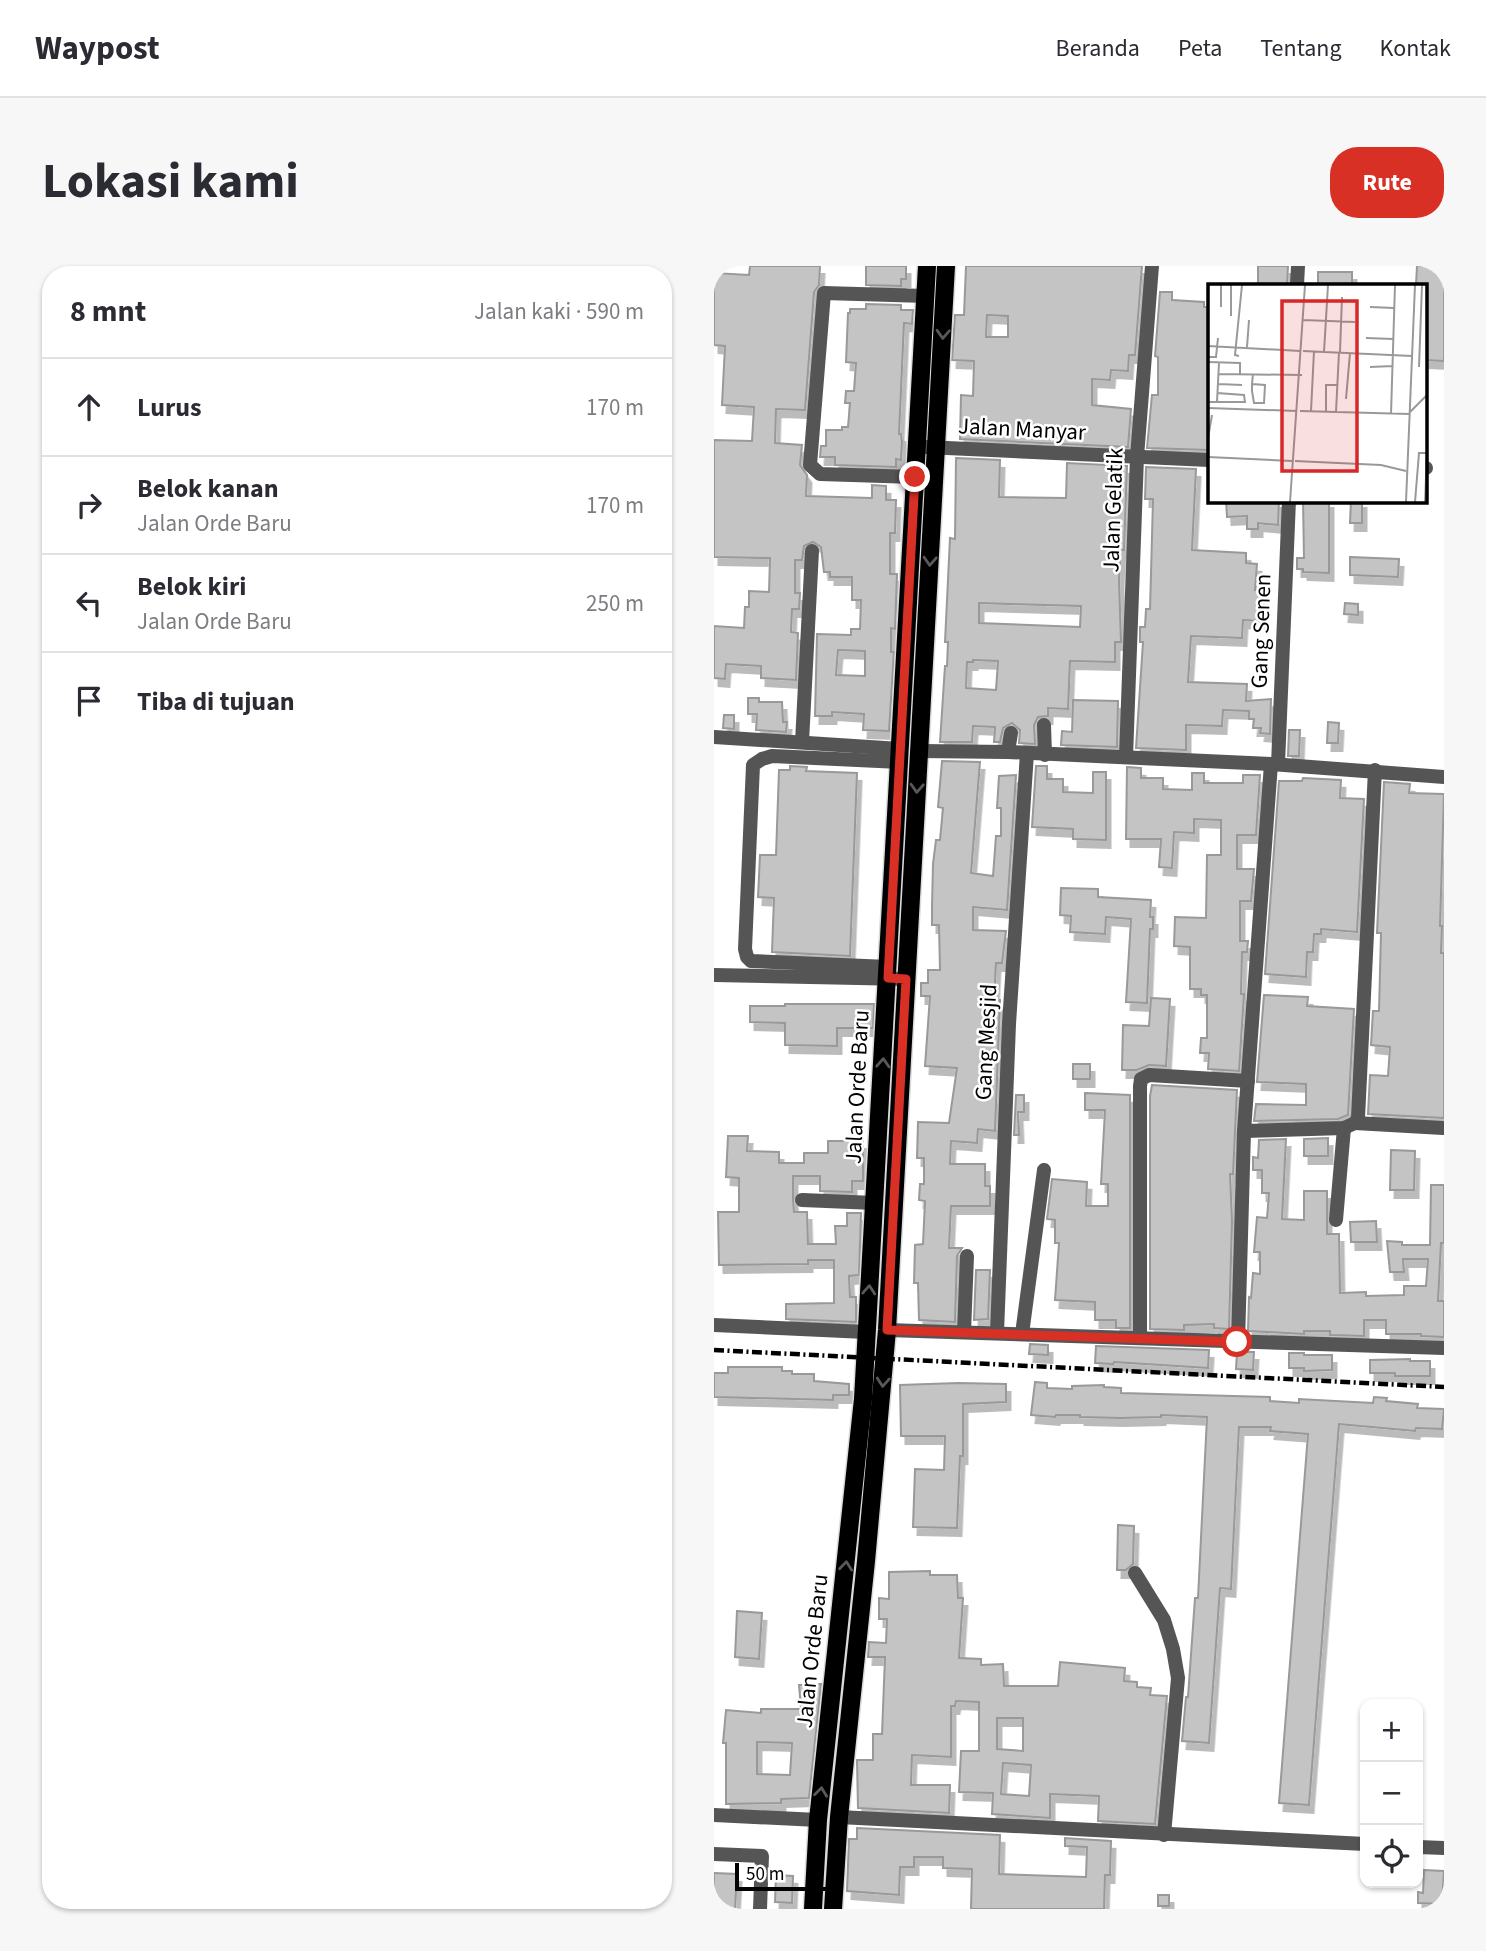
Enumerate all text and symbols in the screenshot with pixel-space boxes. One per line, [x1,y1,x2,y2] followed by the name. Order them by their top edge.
[35,25,160,72] text: Waypost
[1056,31,1140,66] text: Beranda
[1178,31,1222,66] text: Peta
[1260,31,1342,66] text: Tentang
[1380,31,1451,66] text: Kontak
[42,147,299,217] text: Lokasi kami
[1330,147,1444,218] button: Rute
[1208,284,1426,502] inset map
[70,290,146,333] text: 8 mnt
[474,295,644,328] text: Jalan kaki · 590 m
[935,329,950,340] one-way arrow
[70,388,108,426] icon: ahead
[137,389,202,426] text: Lurus
[586,391,644,424] text: 170 m
[957,409,1088,449] street label: Jalan Manyar
[1094,446,1132,573] street label: Jalan Gelatik
[899,461,930,492] route end
[137,470,279,507] text: Belok kanan
[70,486,108,524] icon: right
[586,489,644,522] text: 170 m
[137,507,292,540] text: Jalan Orde Baru
[922,556,937,567] one-way arrow
[137,568,246,605] text: Belok kiri
[1243,573,1279,689] street label: Gang Senen
[70,584,108,622] icon: left
[586,587,644,620] text: 250 m
[137,605,292,638] text: Jalan Orde Baru
[70,682,108,720] icon: arrive
[137,683,295,720] text: Tiba di tujuan
[910,783,925,794] one-way arrow
[966,983,1006,1101] street label: Gang Mesjid
[836,1009,878,1165] street label: Jalan Orde Baru
[875,1058,890,1069] one-way arrow
[861,1285,876,1296] one-way arrow
[1221,1326,1252,1357] route start
[876,1377,891,1388] one-way arrow
[838,1560,853,1571] one-way arrow
[788,1572,836,1730] street label: Jalan Orde Baru
[1360,1699,1423,1888] map controls
[1360,1699,1423,1762] button: +
[1360,1762,1423,1825] button: −
[813,1786,828,1797] one-way arrow
[1360,1825,1423,1888] button: locate
[735,1860,842,1892] scale bar
[746,1861,784,1888] text: 50 m

